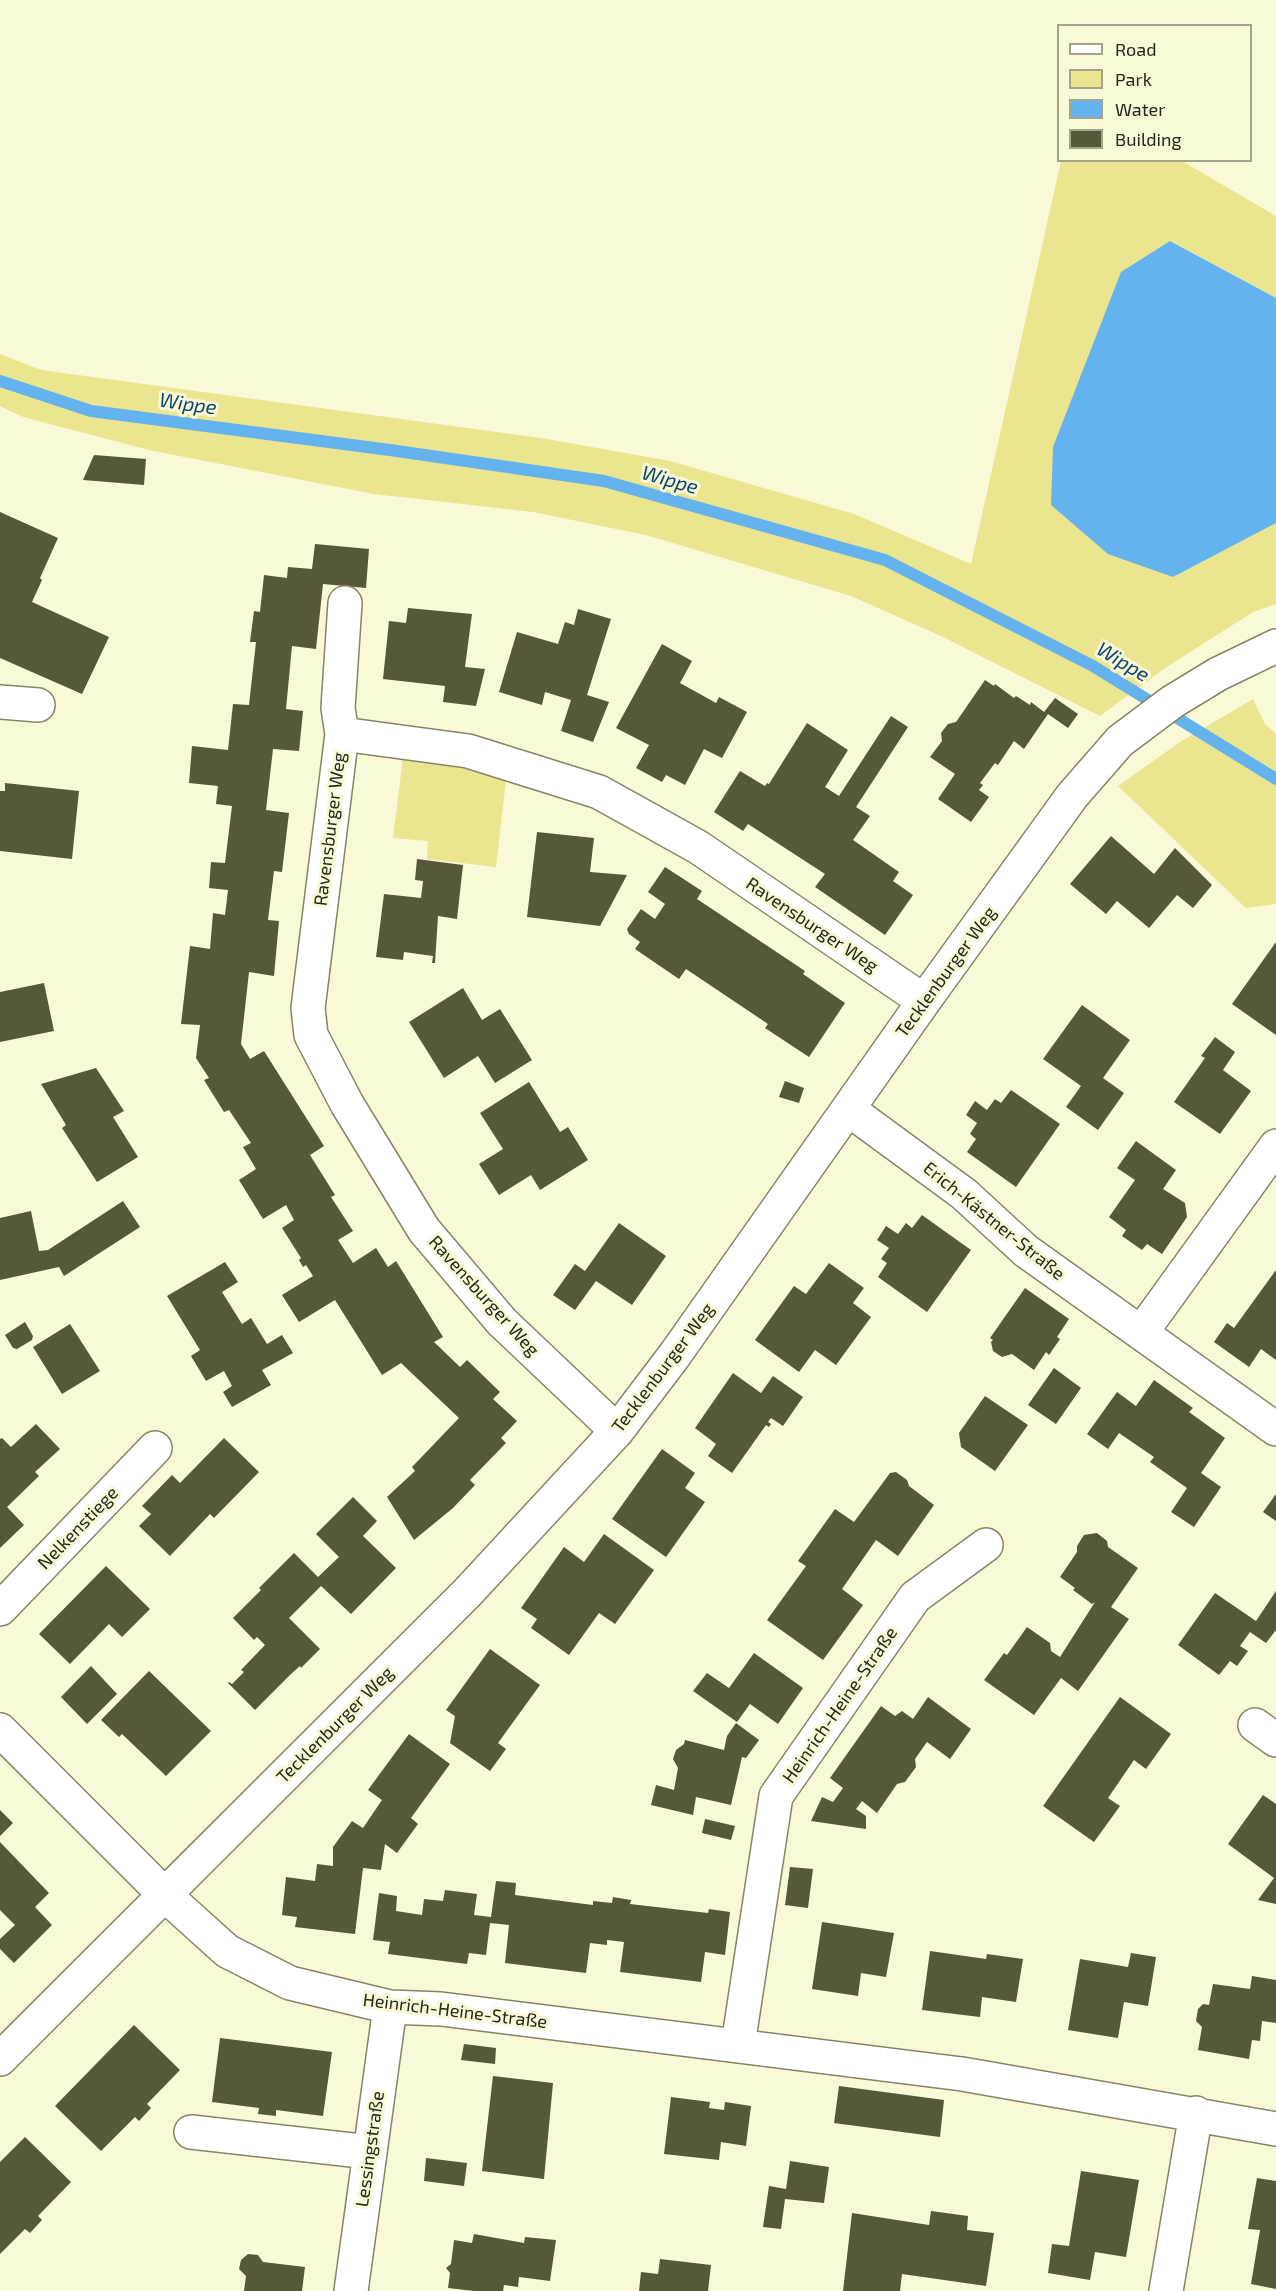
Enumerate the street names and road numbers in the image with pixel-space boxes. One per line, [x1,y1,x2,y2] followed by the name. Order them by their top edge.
[310,751,350,907] street label: Ravensburger Weg
[742,873,882,977] street label: Ravensburger Weg
[891,902,1001,1042] street label: Tecklenburger Weg
[919,1157,1069,1285] street label: Erich-Kästner-Straße
[424,1231,544,1361] street label: Ravensburger Weg
[607,1299,719,1437] street label: Tecklenburger Weg
[33,1482,123,1574] street label: Nelkenstiege
[778,1623,902,1787] street label: Heinrich-Heine-Straße
[272,1662,398,1788] street label: Tecklenburger Weg
[362,1989,548,2033] street label: Heinrich-Heine-Straße
[351,2090,389,2208] street label: Lessingstraße

